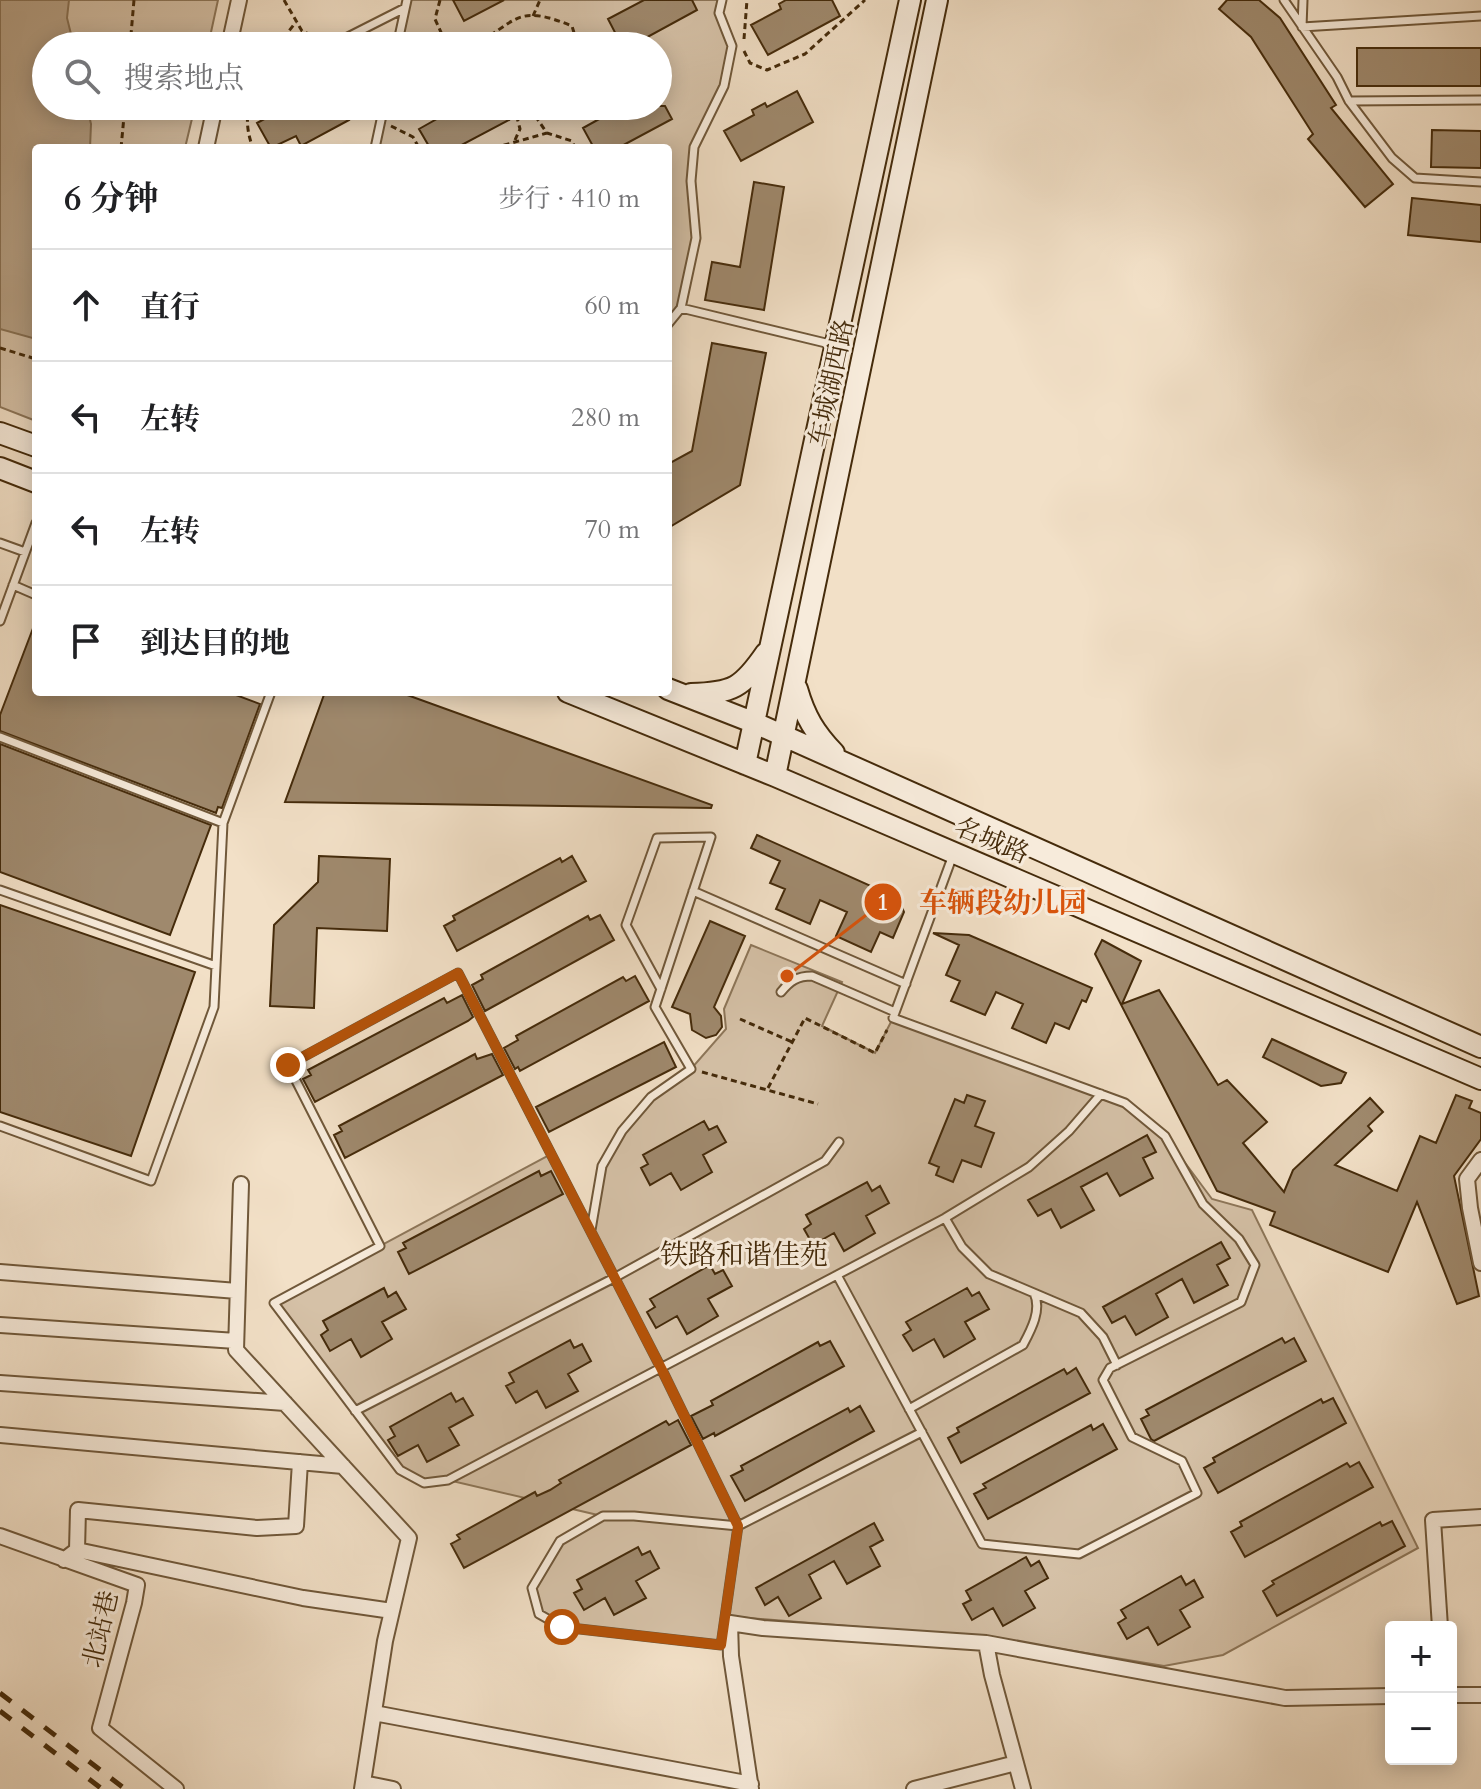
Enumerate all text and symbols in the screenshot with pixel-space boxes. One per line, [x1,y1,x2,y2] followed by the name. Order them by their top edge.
[32,32,672,120] search box
[60,54,104,98] icon: search
[124,58,244,99] text: 搜索地点
[64,176,159,222] text: 6 分钟
[499,181,640,216] text: 步行 · 410 m
[64,283,108,327] icon: ahead
[140,287,200,328] text: 直行
[584,288,640,323] text: 60 m
[801,316,862,450] street label: 车城湖西路
[64,395,108,439] icon: left
[140,399,200,440] text: 左转
[571,400,640,435] text: 280 m
[64,507,108,551] icon: left
[140,511,200,552] text: 左转
[584,512,640,547] text: 70 m
[64,619,108,663] icon: arrive
[140,623,290,664] text: 到达目的地
[949,809,1035,872] street label: 名城路
[863,876,1103,928] callout: 车辆段幼儿园
[919,884,1087,922] text: 车辆段幼儿园
[877,886,889,919] text: 1
[270,1047,306,1083] route end
[660,1236,828,1274] district label: 铁路和谐佳苑
[75,1587,126,1671] street label: 北站巷
[544,1609,580,1645] route start
[1385,1621,1457,1765] map controls
[1385,1621,1457,1693] button: +
[1385,1693,1457,1765] button: −

